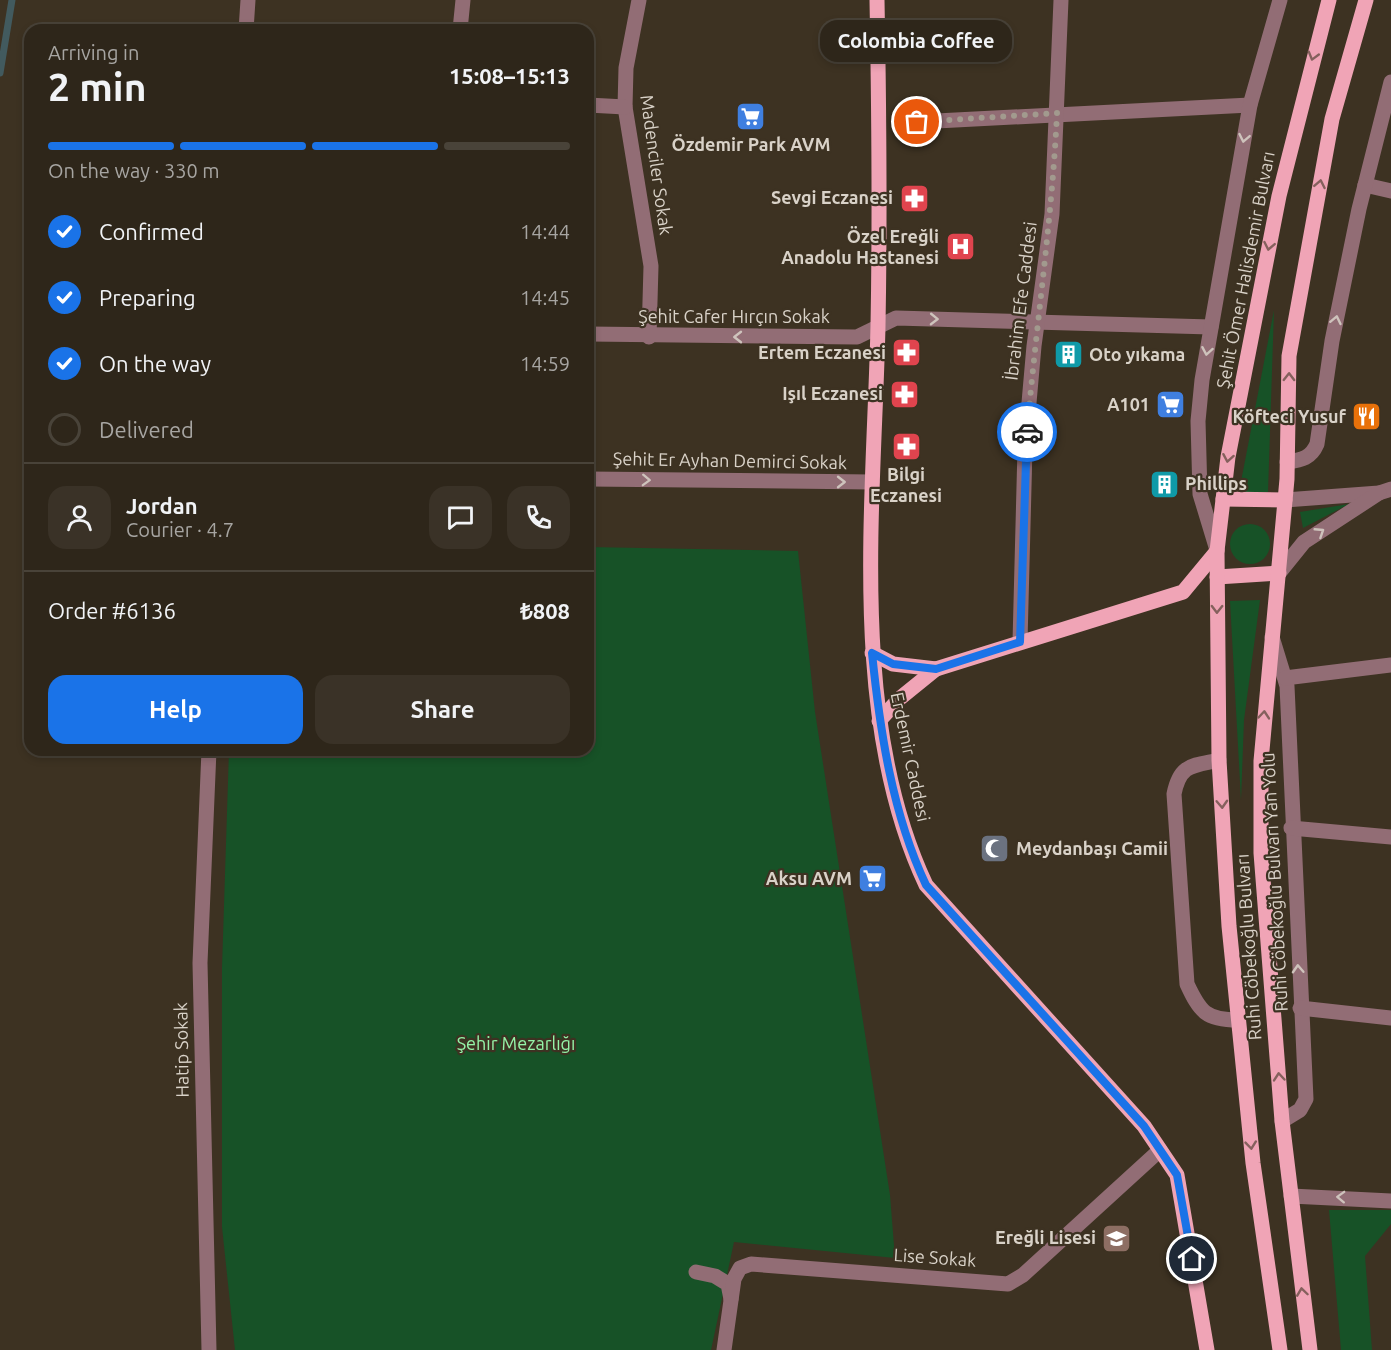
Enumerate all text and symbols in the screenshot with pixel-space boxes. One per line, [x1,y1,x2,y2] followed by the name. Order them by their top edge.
[821,20,1013,62] callout: Colombia Coffee
[837,29,995,52] text: Colombia Coffee
[48,41,139,64] text: Arriving in
[1307,51,1320,61] one-way arrow
[449,63,570,88] text: 15:08–15:13
[48,65,147,108] text: 2 min
[637,93,677,236] street label: Madenciler Sokak
[891,96,942,147] pin
[735,100,767,132] supermarket icon: Özdemir Park AVM
[900,105,933,138] icon: bag
[1238,133,1251,143] one-way arrow
[672,134,830,154] place label: Özdemir Park AVM
[1212,149,1278,390] street label: Şehit Ömer Halisdemir Bulvarı
[48,159,220,182] text: On the way · 330 m
[1313,180,1326,190] one-way arrow
[898,182,930,214] pharmacy icon: Sevgi Eczanesi
[771,187,893,207] place label: Sevgi Eczanesi
[48,215,81,248] icon: check
[99,219,204,244] text: Confirmed
[520,220,570,243] text: 14:44
[1000,220,1040,381] street label: İbrahim Efe Caddesi
[781,226,939,267] place label: Özel Ereğli Anadolu Hastanesi
[944,231,976,263] hospital icon: Özel Ereğli Anadolu Hastanesi
[1263,241,1276,251] one-way arrow
[48,281,81,314] icon: check
[99,285,196,310] text: Preparing
[520,286,570,309] text: 14:45
[638,306,830,326] street label: Şehit Cafer Hırçın Sokak
[930,313,939,325] one-way arrow
[1329,315,1342,325] one-way arrow
[733,331,742,343] one-way arrow
[891,337,923,369] pharmacy icon: Ertem Eczanesi
[1052,339,1084,371] building icon: Oto yıkama
[758,342,886,362] place label: Ertem Eczanesi
[1089,344,1185,364] place label: Oto yıkama
[1202,346,1214,355] one-way arrow
[48,347,81,380] icon: check
[99,351,211,376] text: On the way
[520,352,570,375] text: 14:59
[1282,372,1295,381] one-way arrow
[888,378,920,410] pharmacy icon: Işıl Eczanesi
[782,383,883,404] place label: Işıl Eczanesi
[1155,389,1187,421] supermarket icon: A101
[1107,394,1150,414] place label: A101
[1351,401,1383,433] restaurant icon: Köfteci Yusuf
[997,402,1057,462] courier
[1232,406,1347,426] place label: Köfteci Yusuf
[1011,416,1044,449] icon: car
[99,417,194,442] text: Delivered
[890,430,922,462] pharmacy icon: Bilgi Eczanesi
[613,448,847,472] street label: Şehit Er Ayhan Demirci Sokak
[1222,453,1235,463] one-way arrow
[870,464,942,505] place label: Bilgi Eczanesi
[1148,468,1180,500] building icon: Phillips
[1185,473,1247,493] place label: Phillips
[642,474,651,487] one-way arrow
[837,476,846,488] one-way arrow
[48,486,111,549] button: person
[429,486,492,549] button: chat
[507,486,570,549] button: phone
[126,493,198,518] text: Jordan
[126,518,234,541] text: Courier · 4.7
[1313,528,1324,539] one-way arrow
[48,598,176,623] text: Order #6136
[520,598,570,623] text: ₺808
[1211,605,1223,614] one-way arrow
[48,675,303,744] button: Help
[315,675,570,744] button: Share
[888,690,934,823] street label: Erdemir Caddesi
[1257,711,1270,720] one-way arrow
[1257,752,1291,1012] street label: Ruhi Cöbekoğlu Bulvarı Yan Yolu
[1215,800,1228,809] one-way arrow
[979,833,1011,865] mosque icon: Meydanbaşı Camii
[1016,838,1168,859] place label: Meydanbaşı Camii
[1232,853,1264,1041] street label: Ruhi Cöbekoğlu Bulvarı
[857,863,889,895] supermarket icon: Aksu AVM
[766,868,852,888] place label: Aksu AVM
[1292,964,1305,973] one-way arrow
[170,1002,192,1098] street label: Hatip Sokak
[457,1033,575,1053] park label: Şehir Mezarlığı
[1273,1073,1286,1082] one-way arrow
[1245,1140,1257,1149] one-way arrow
[1337,1191,1346,1204] one-way arrow
[1101,1222,1133,1254] school or university icon: Ereğli Lisesi
[995,1227,1096,1247] place label: Ereğli Lisesi
[1166,1233,1217,1284] pin
[1175,1242,1208,1275] icon: home
[893,1244,977,1270] street label: Lise Sokak
[1297,1287,1309,1297] one-way arrow

